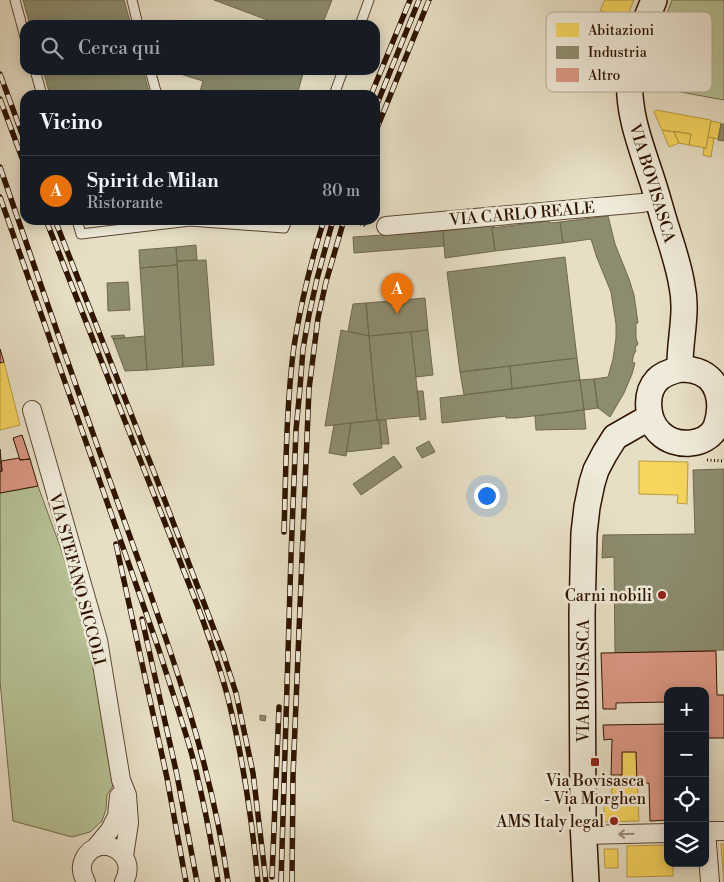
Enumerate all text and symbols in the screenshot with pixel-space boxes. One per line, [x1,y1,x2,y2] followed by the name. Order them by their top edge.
[546,12,712,92] legend
[20,20,380,75] search box
[587,22,655,40] text: Abitazioni
[38,34,66,62] icon: search
[78,36,161,60] text: Cerca qui
[588,44,648,62] text: Industria
[587,67,621,85] text: Altro
[40,110,103,136] text: Vicino
[624,120,680,246] street label: VIA BOVISASCA
[87,169,219,193] text: Spirit de Milan
[50,181,62,201] text: A
[322,181,360,201] text: 80 m
[87,193,163,213] text: Ristorante
[447,198,596,230] street label: VIA CARLO REALE
[381,273,413,314] pin: A
[474,483,500,509] your location
[44,490,110,667] street label: VIA STEFANO SICCOLI
[565,586,652,606] place label: Carni nobili
[656,589,668,601] marker: Carni nobili
[574,618,594,744] street label: VIA BOVISASCA
[664,687,709,867] map controls
[664,687,709,732] button: +
[664,732,709,777] button: −
[589,756,601,768] marker: Via Bovisasca - Via Morghen
[544,771,647,809] place label: Via Bovisasca - Via Morghen
[664,777,709,822] button: locate
[496,812,604,832] place label: AMS Italy legal
[608,815,620,827] marker: AMS Italy legal
[664,822,709,867] button: layers
[618,829,634,839] one-way arrow

